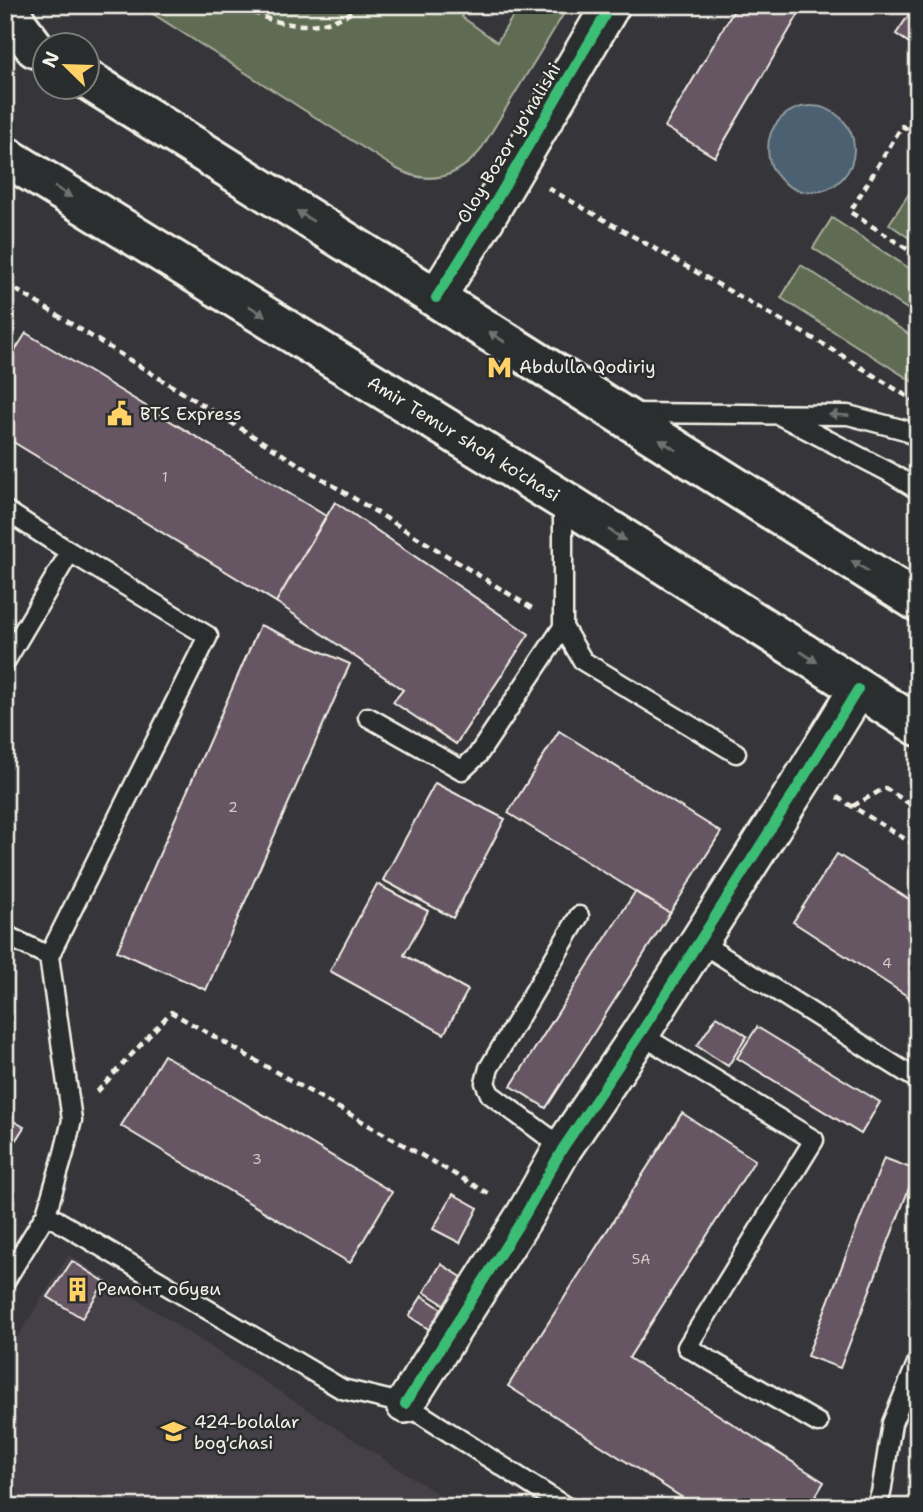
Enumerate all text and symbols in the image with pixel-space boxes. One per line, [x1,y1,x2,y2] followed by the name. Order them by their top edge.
[32,32,102,102] north arrow
[36,48,65,71] text: N
[452,58,566,228] street label: Oloy Bozor yo'nalishi
[54,186,73,199] one-way arrow
[295,209,314,222] one-way arrow
[247,305,267,318] one-way arrow
[488,330,507,343] one-way arrow
[485,353,513,381] metro station icon: Abdulla Qodiriy
[519,355,656,379] place label: Abdulla Qodiriy
[363,370,565,507] street label: Amir Temur shoh ko'chasi
[106,400,134,428] public building icon: BTS Express
[140,402,242,426] place label: BTS Express
[827,410,849,421] one-way arrow
[658,438,677,451] one-way arrow
[162,468,168,486] house number: 1
[607,528,627,541] one-way arrow
[850,560,870,573] one-way arrow
[799,651,818,664] one-way arrow
[228,798,238,816] house number: 2
[882,954,892,972] house number: 4
[252,1150,262,1168] house number: 3
[632,1250,650,1268] house number: 5A
[63,1275,91,1303] building icon: Ремонт обуви
[97,1277,221,1301] place label: Ремонт обуви
[194,1410,300,1455] place label: 424-bolalar bog'chasi
[160,1418,188,1446] school or university icon: 424-bolalar bog'chasi

